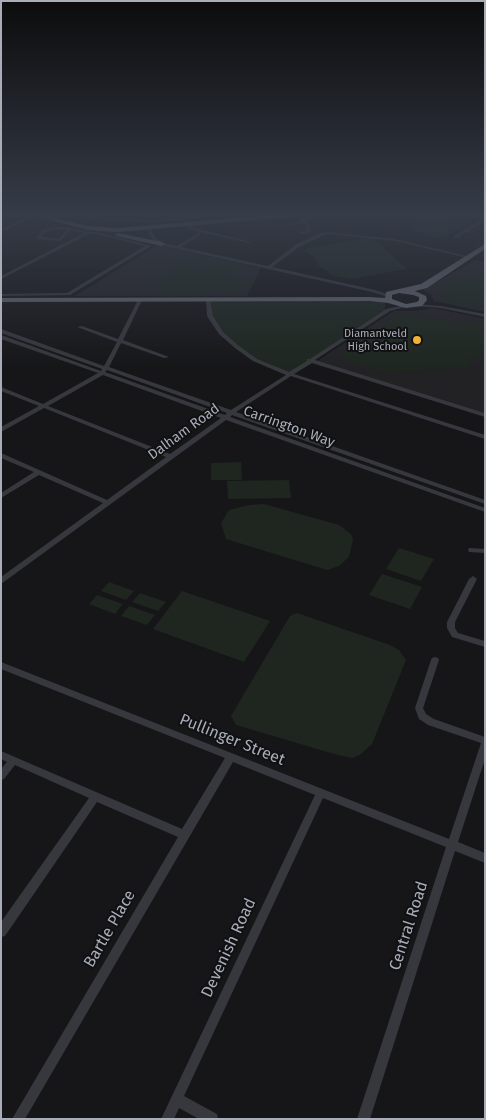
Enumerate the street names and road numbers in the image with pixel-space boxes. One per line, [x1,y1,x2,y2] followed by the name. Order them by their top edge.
[145,400,223,464] street label: Dalham Road
[241,403,337,451] street label: Carrington Way
[176,710,288,770] street label: Pullinger Street
[386,879,432,973] street label: Central Road
[80,887,140,971] street label: Bartle Place
[198,895,260,1001] street label: Devenish Road

